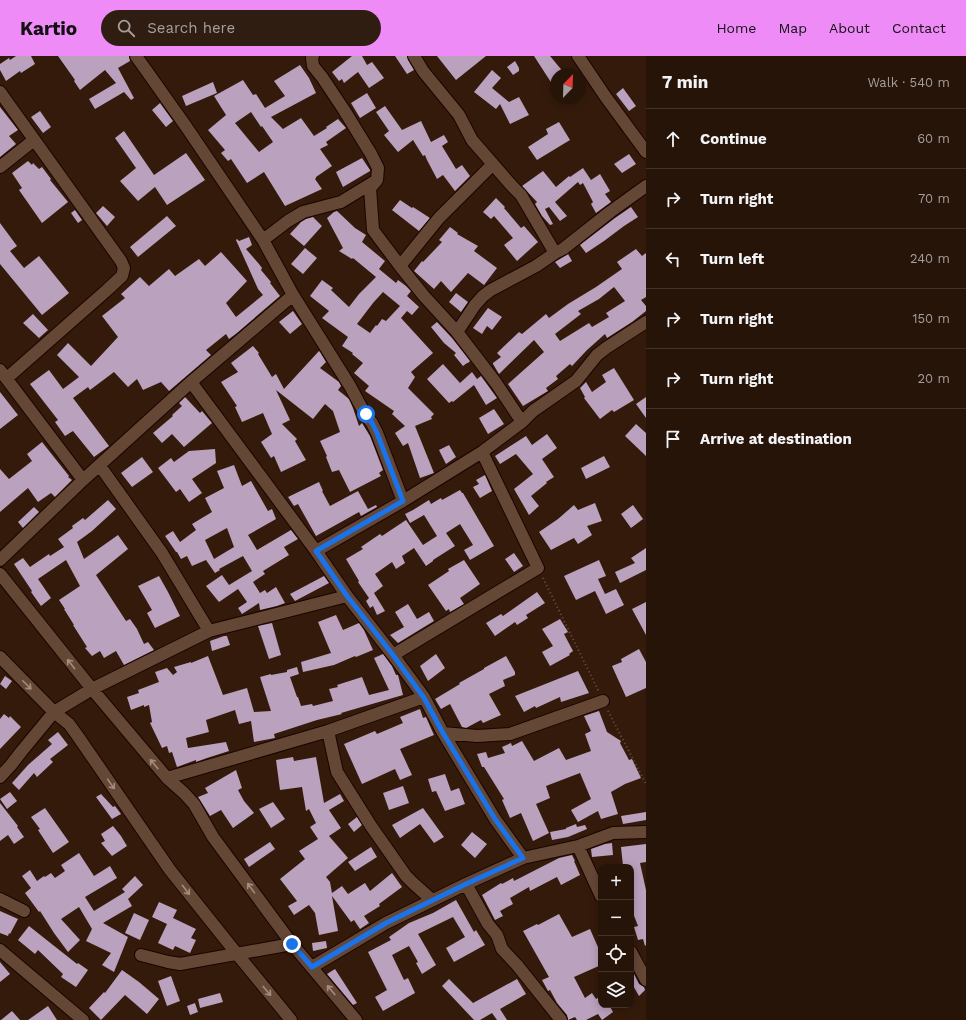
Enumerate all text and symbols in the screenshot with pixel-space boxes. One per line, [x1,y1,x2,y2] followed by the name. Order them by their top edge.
[101,10,381,46] search box
[20,17,77,40] text: Kartio
[115,17,137,39] icon: search
[147,19,235,37] text: Search here
[716,20,756,36] text: Home
[778,20,807,36] text: Map
[829,20,870,36] text: About
[892,20,946,36] text: Contact
[550,68,586,104] north arrow
[662,72,708,92] text: 7 min
[867,75,950,90] text: Walk · 540 m
[662,128,684,150] icon: ahead
[700,130,767,148] text: Continue
[917,131,950,146] text: 60 m
[662,188,684,210] icon: right
[700,190,773,208] text: Turn right
[918,191,950,206] text: 70 m
[662,248,684,270] icon: left
[700,250,764,268] text: Turn left
[910,251,950,266] text: 240 m
[662,308,684,330] icon: right
[700,310,773,328] text: Turn right
[912,311,950,326] text: 150 m
[662,368,684,390] icon: right
[700,370,773,388] text: Turn right
[918,371,950,386] text: 20 m
[357,405,375,423] route start
[662,428,684,450] icon: arrive
[700,430,852,448] text: Arrive at destination
[67,658,76,669] one-way arrow
[22,680,32,690] one-way arrow
[150,758,159,769] one-way arrow
[107,778,115,789] one-way arrow
[598,864,634,1008] map controls
[598,864,634,900] button: +
[246,883,255,894] one-way arrow
[182,884,190,895] one-way arrow
[598,900,634,936] button: −
[283,935,301,953] route end
[598,936,634,972] button: locate
[598,972,634,1008] button: layers
[326,985,335,995] one-way arrow
[263,986,272,997] one-way arrow

